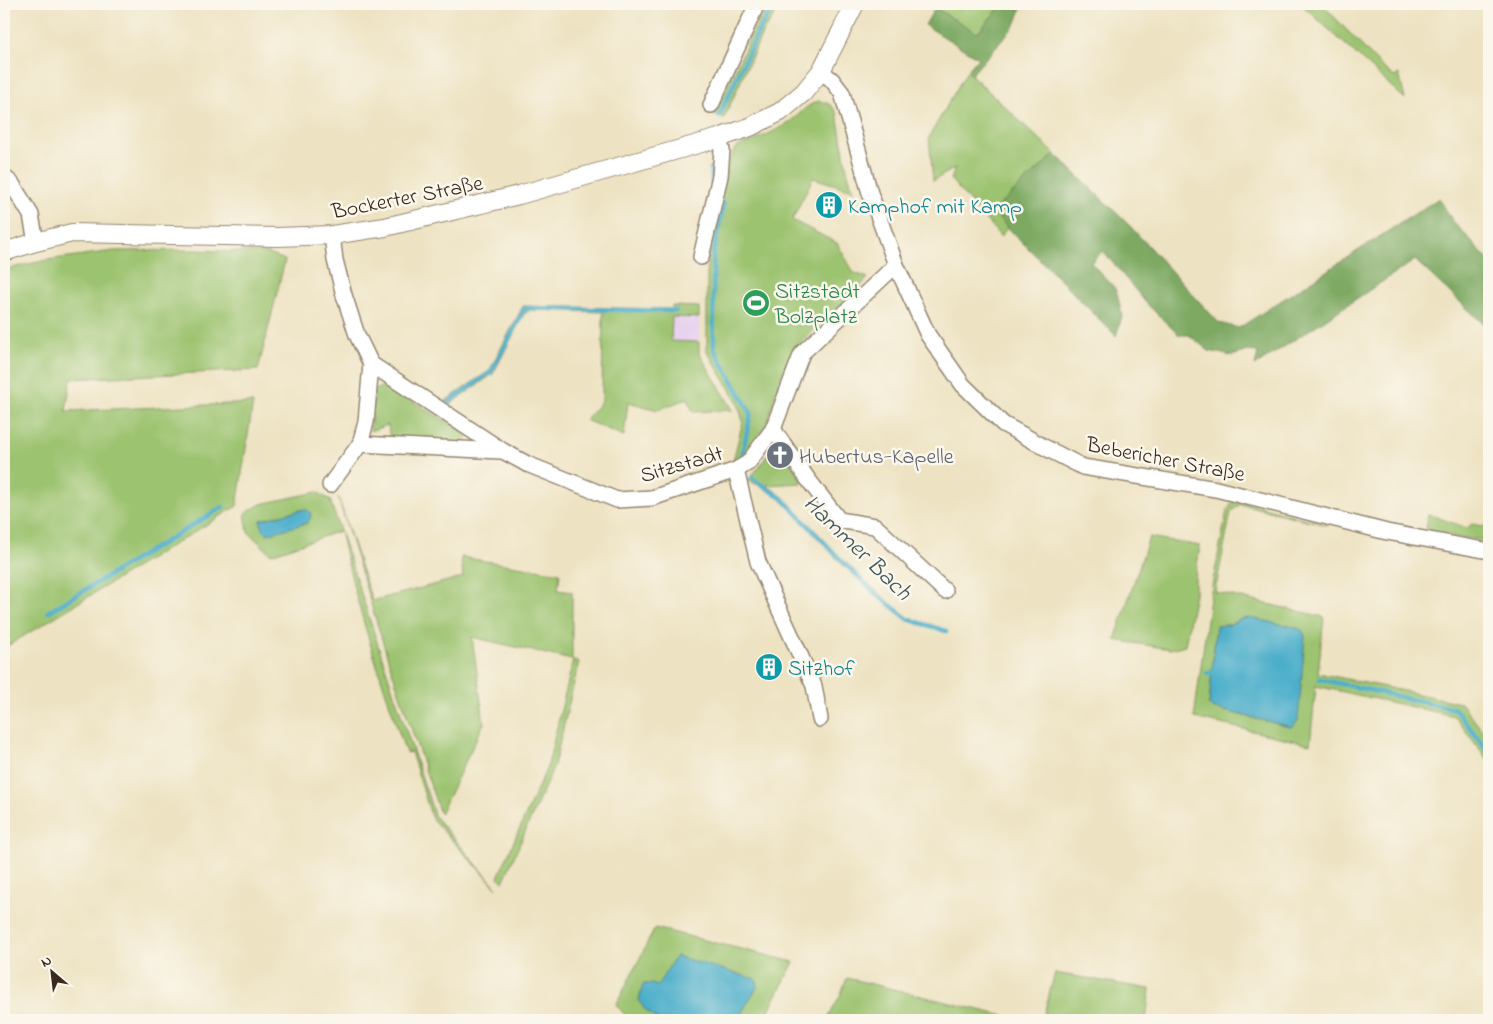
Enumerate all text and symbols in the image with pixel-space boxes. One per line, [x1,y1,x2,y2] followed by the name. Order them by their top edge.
[328,169,486,229] street label: Bockerter Straße
[814,190,844,220] building icon: Kamphof mit Kamp
[848,192,1022,224] place label: Kamphof mit Kamp
[774,277,861,334] place label: Sitzstadt Bolzplatz
[741,288,771,318] sports icon: Sitzstadt Bolzplatz
[1082,430,1248,492] street label: Bebericher Straße
[637,439,728,493] street label: Sitzstadt
[765,440,795,470] church icon: Hubertus-Kapelle
[799,442,954,474] place label: Hubertus-Kapelle
[794,488,919,610] water label: Hammer Bach
[754,652,784,682] building icon: Sitzhof
[788,654,856,686] place label: Sitzhof
[28,946,78,996] north arrow
[37,950,56,973] text: N

